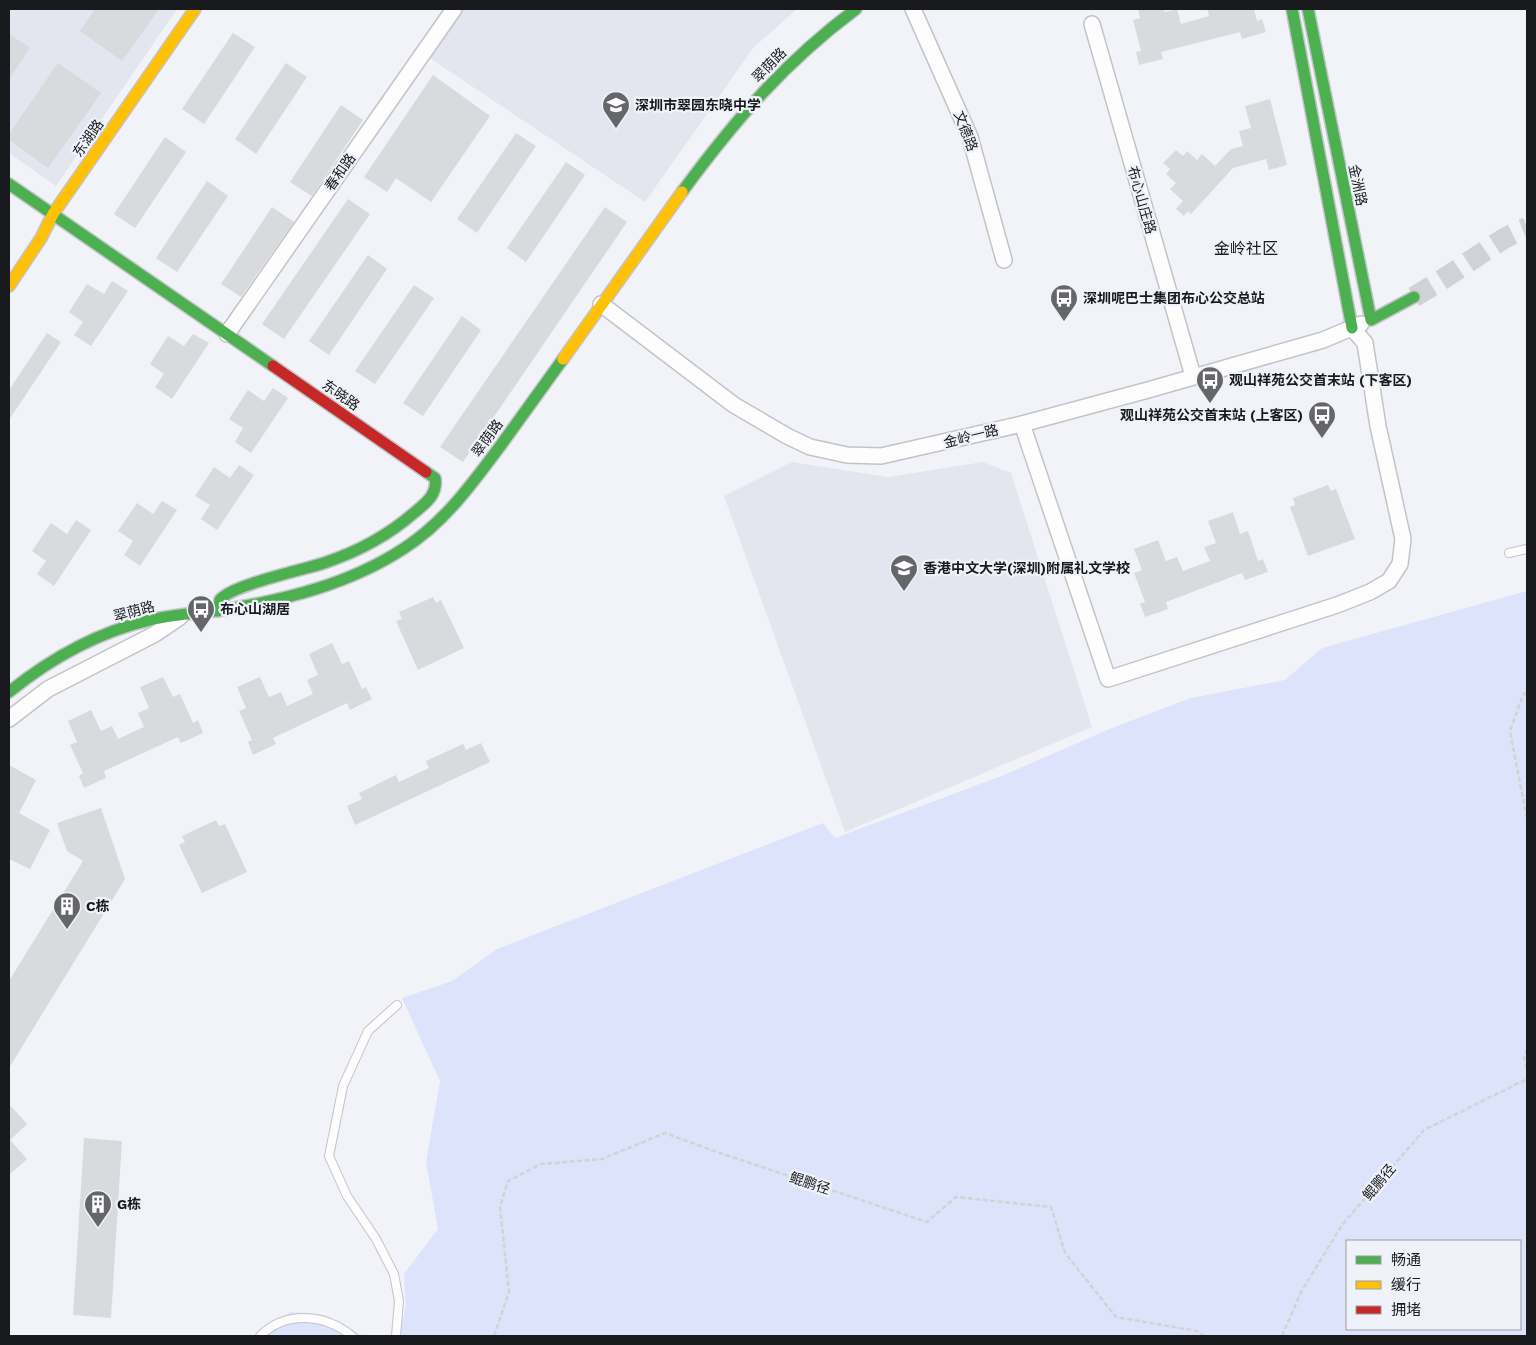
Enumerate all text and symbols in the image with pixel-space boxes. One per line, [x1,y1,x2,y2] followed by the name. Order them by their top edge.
[749,44,789,86] street label: 翠荫路
[601,90,631,129] school or university icon: 深圳市翠园东晓中学
[635,97,761,113] place label: 深圳市翠园东晓中学
[951,109,981,153] street label: 文德路
[69,116,107,160] street label: 东湖路
[321,150,359,194] street label: 春和路
[1346,163,1370,207] street label: 金洲路
[1125,164,1159,236] street label: 布心山庄路
[1214,239,1278,258] district label: 金岭社区
[1049,283,1079,322] bus stop icon: 深圳呢巴士集团布心公交总站
[1083,290,1265,306] place label: 深圳呢巴士集团布心公交总站
[1195,365,1225,404] bus stop icon: 观山祥苑公交首末站 (下客区)
[1229,372,1412,388] place label: 观山祥苑公交首末站 (下客区)
[319,376,363,414] street label: 东晓路
[1307,400,1337,439] bus stop icon: 观山祥苑公交首末站 (上客区)
[1120,407,1303,423] place label: 观山祥苑公交首末站 (上客区)
[468,416,506,460] street label: 翠荫路
[942,421,1000,451] street label: 金岭一路
[889,553,919,592] school or university icon: 香港中文大学(深圳)附属礼文学校
[923,560,1130,576] place label: 香港中文大学(深圳)附属礼文学校
[186,594,216,633] bus stop icon: 布心山湖居
[112,598,156,624] street label: 翠荫路
[220,601,290,617] place label: 布心山湖居
[52,891,82,930] building icon: C栋
[86,898,110,914] place label: C栋
[1359,1161,1399,1203] street label: 鲲鹏径
[788,1169,832,1197] street label: 鲲鹏径
[83,1189,113,1228] building icon: G栋
[117,1196,141,1212] place label: G栋
[1346,1240,1521,1330] legend
[1391,1251,1421,1269] text: 畅通
[1391,1276,1421,1294] text: 缓行
[1391,1301,1421,1319] text: 拥堵

